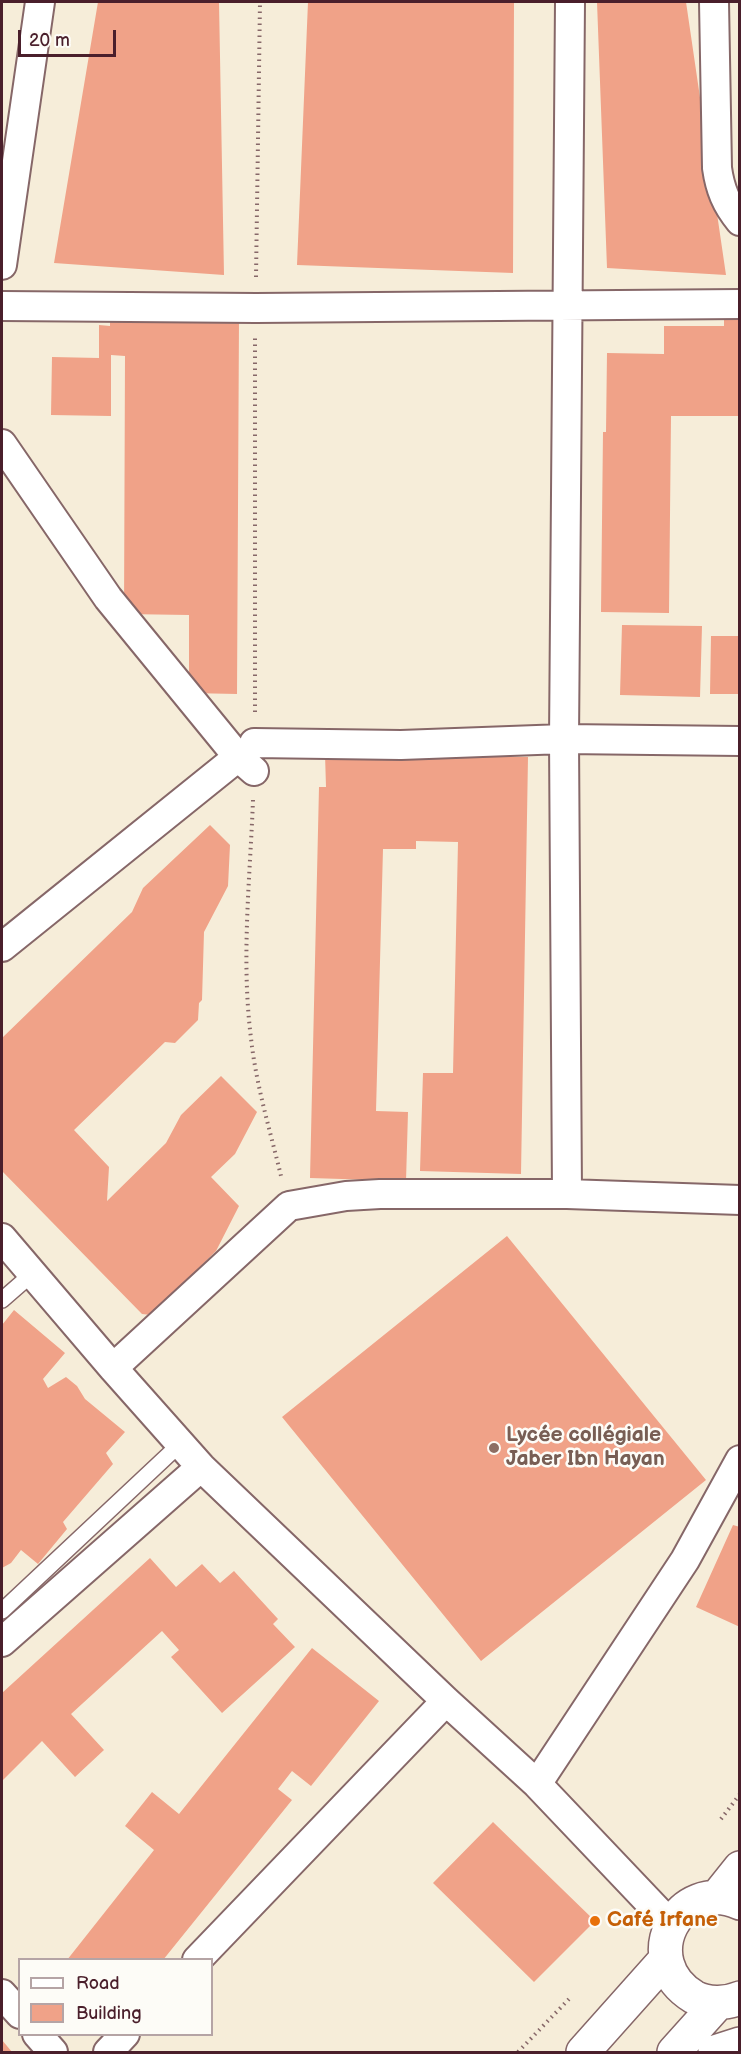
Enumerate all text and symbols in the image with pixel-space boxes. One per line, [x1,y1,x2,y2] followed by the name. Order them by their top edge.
[21,18,118,56] scale bar
[29,30,70,51] text: 20 m
[506,1423,665,1473] place label: Lycée collégiale Jaber Ibn Hayan
[487,1441,501,1455] marker: Lycée collégiale Jaber Ibn Hayan
[607,1908,718,1934] place label: Café Irfane
[588,1914,602,1928] marker: Café Irfane
[18,1958,213,2036] legend
[76,1973,120,1994] text: Road
[76,2003,142,2024] text: Building

